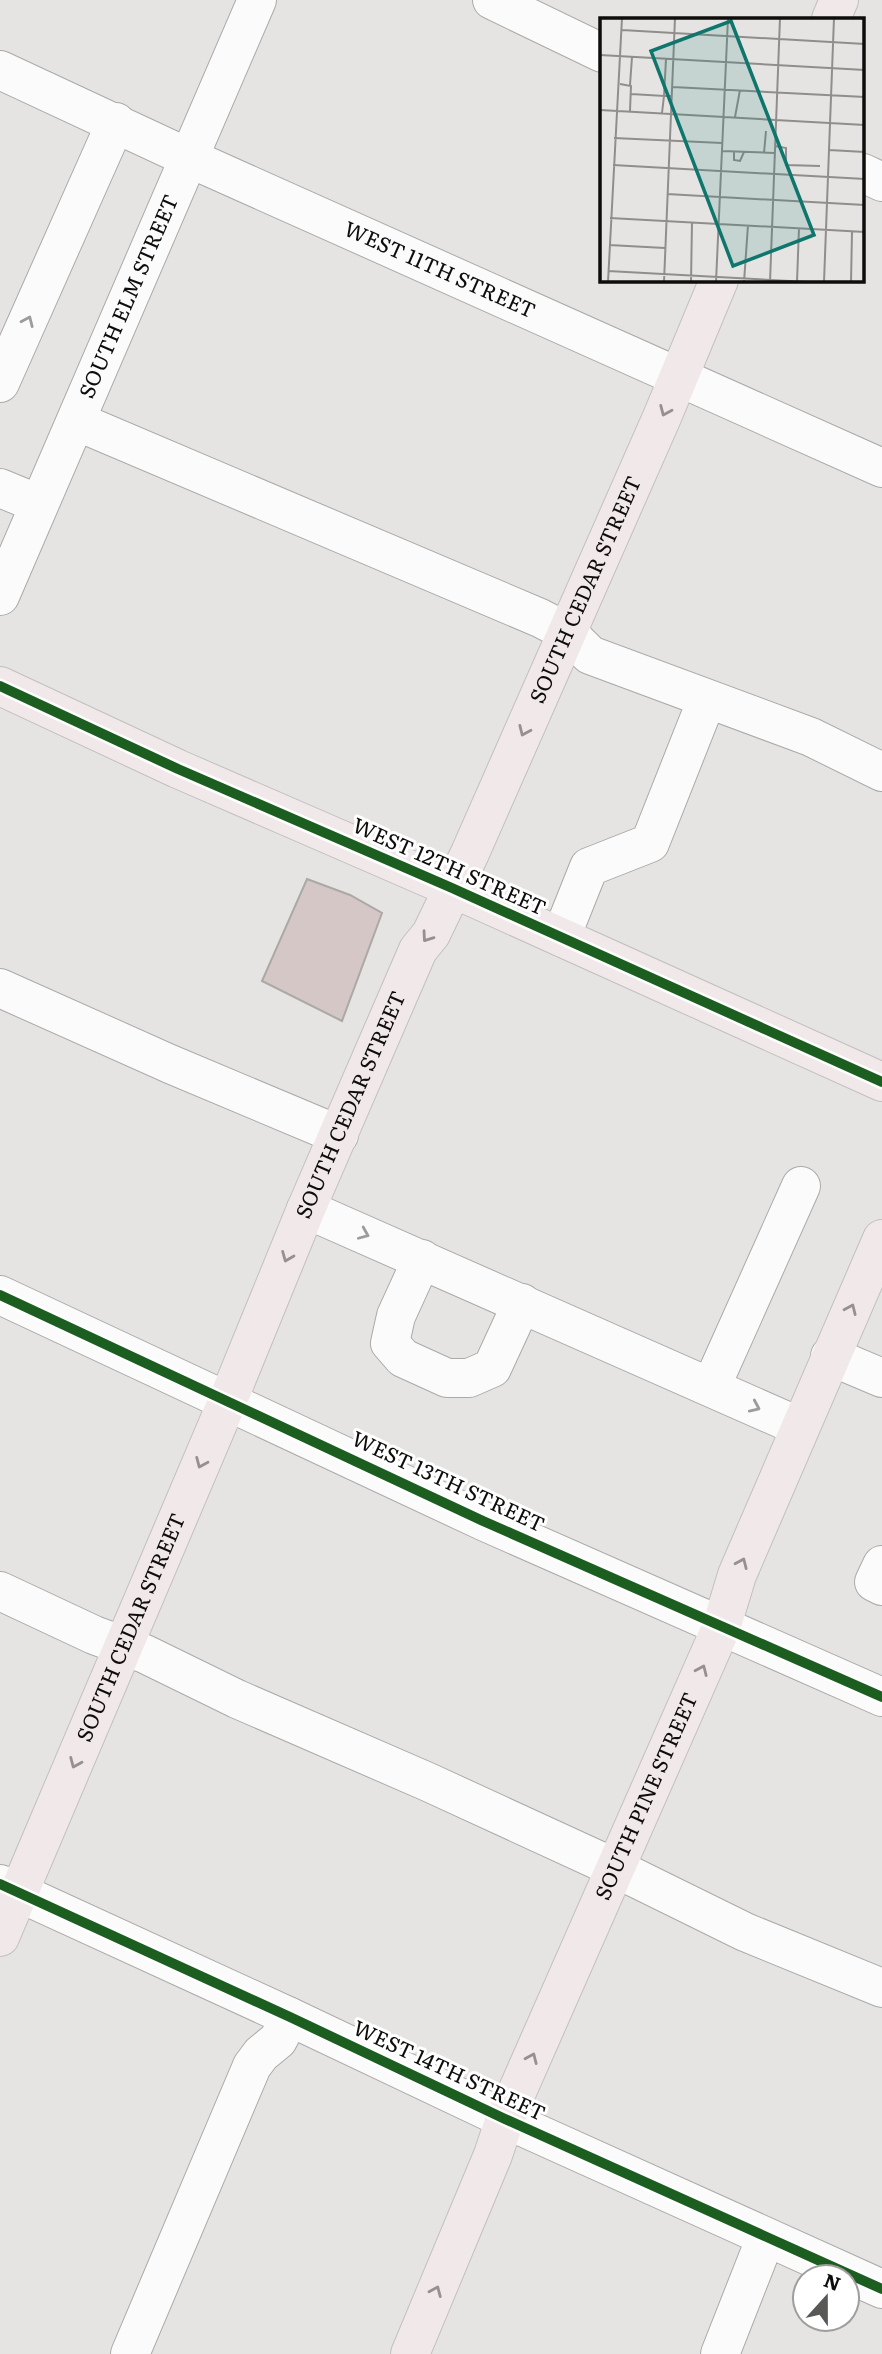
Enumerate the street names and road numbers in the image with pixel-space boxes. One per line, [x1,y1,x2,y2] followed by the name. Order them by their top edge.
[69,189,184,402] street label: SOUTH ELM STREET
[340,211,541,324] street label: WEST 11TH STREET
[520,470,647,707] street label: SOUTH CEDAR STREET
[348,808,552,921] street label: WEST 12TH STREET
[286,985,412,1223] street label: SOUTH CEDAR STREET
[347,1421,551,1538] street label: WEST 13TH STREET
[67,1508,191,1746] street label: SOUTH CEDAR STREET
[585,1687,704,1904] street label: SOUTH PINE STREET
[349,2010,551,2127] street label: WEST 14TH STREET

